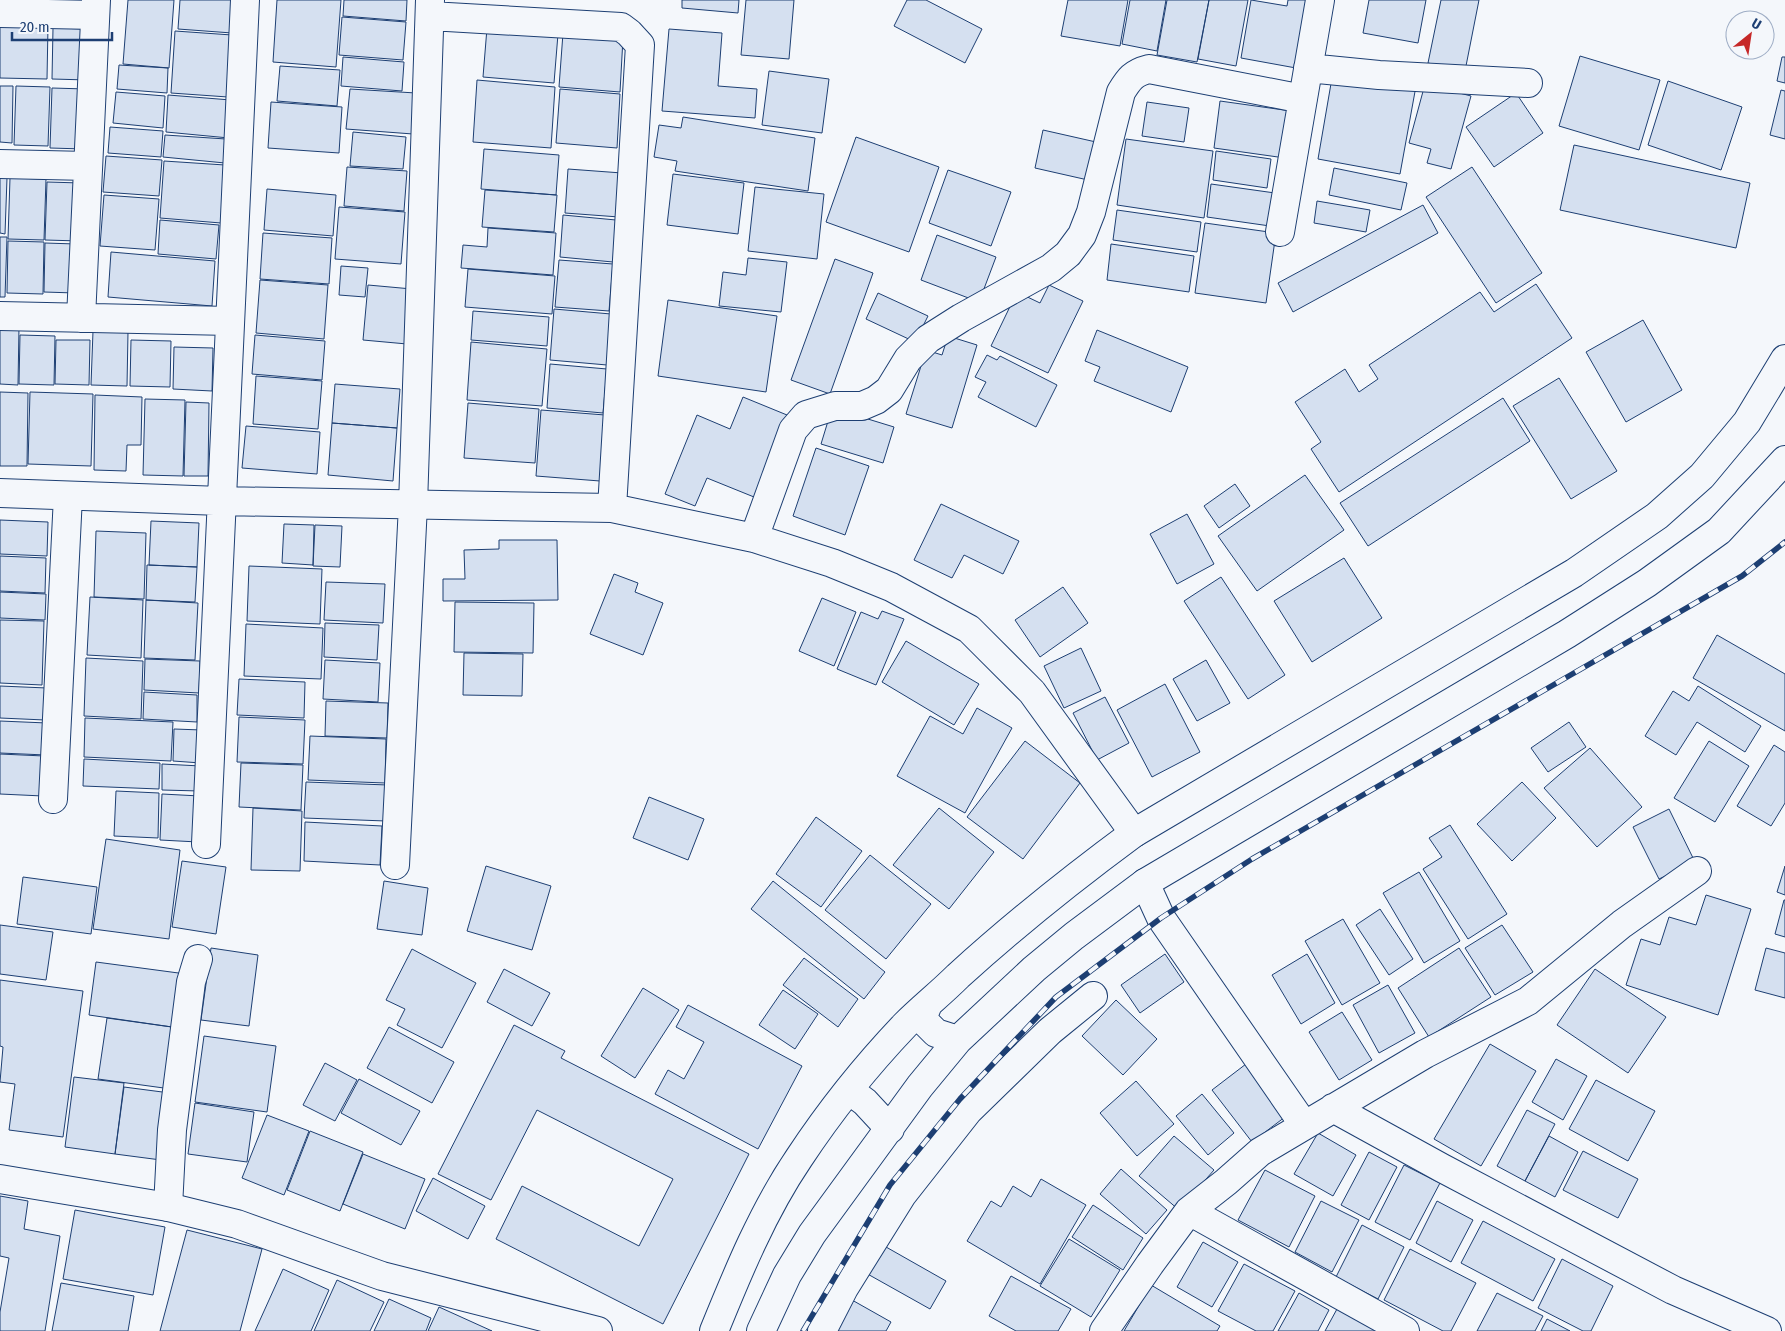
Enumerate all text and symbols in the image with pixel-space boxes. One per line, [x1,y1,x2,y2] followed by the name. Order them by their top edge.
[12,10,112,42] scale bar
[1725,10,1775,60] north arrow
[1748,15,1764,34] text: U
[20,18,50,36] text: 20 m

